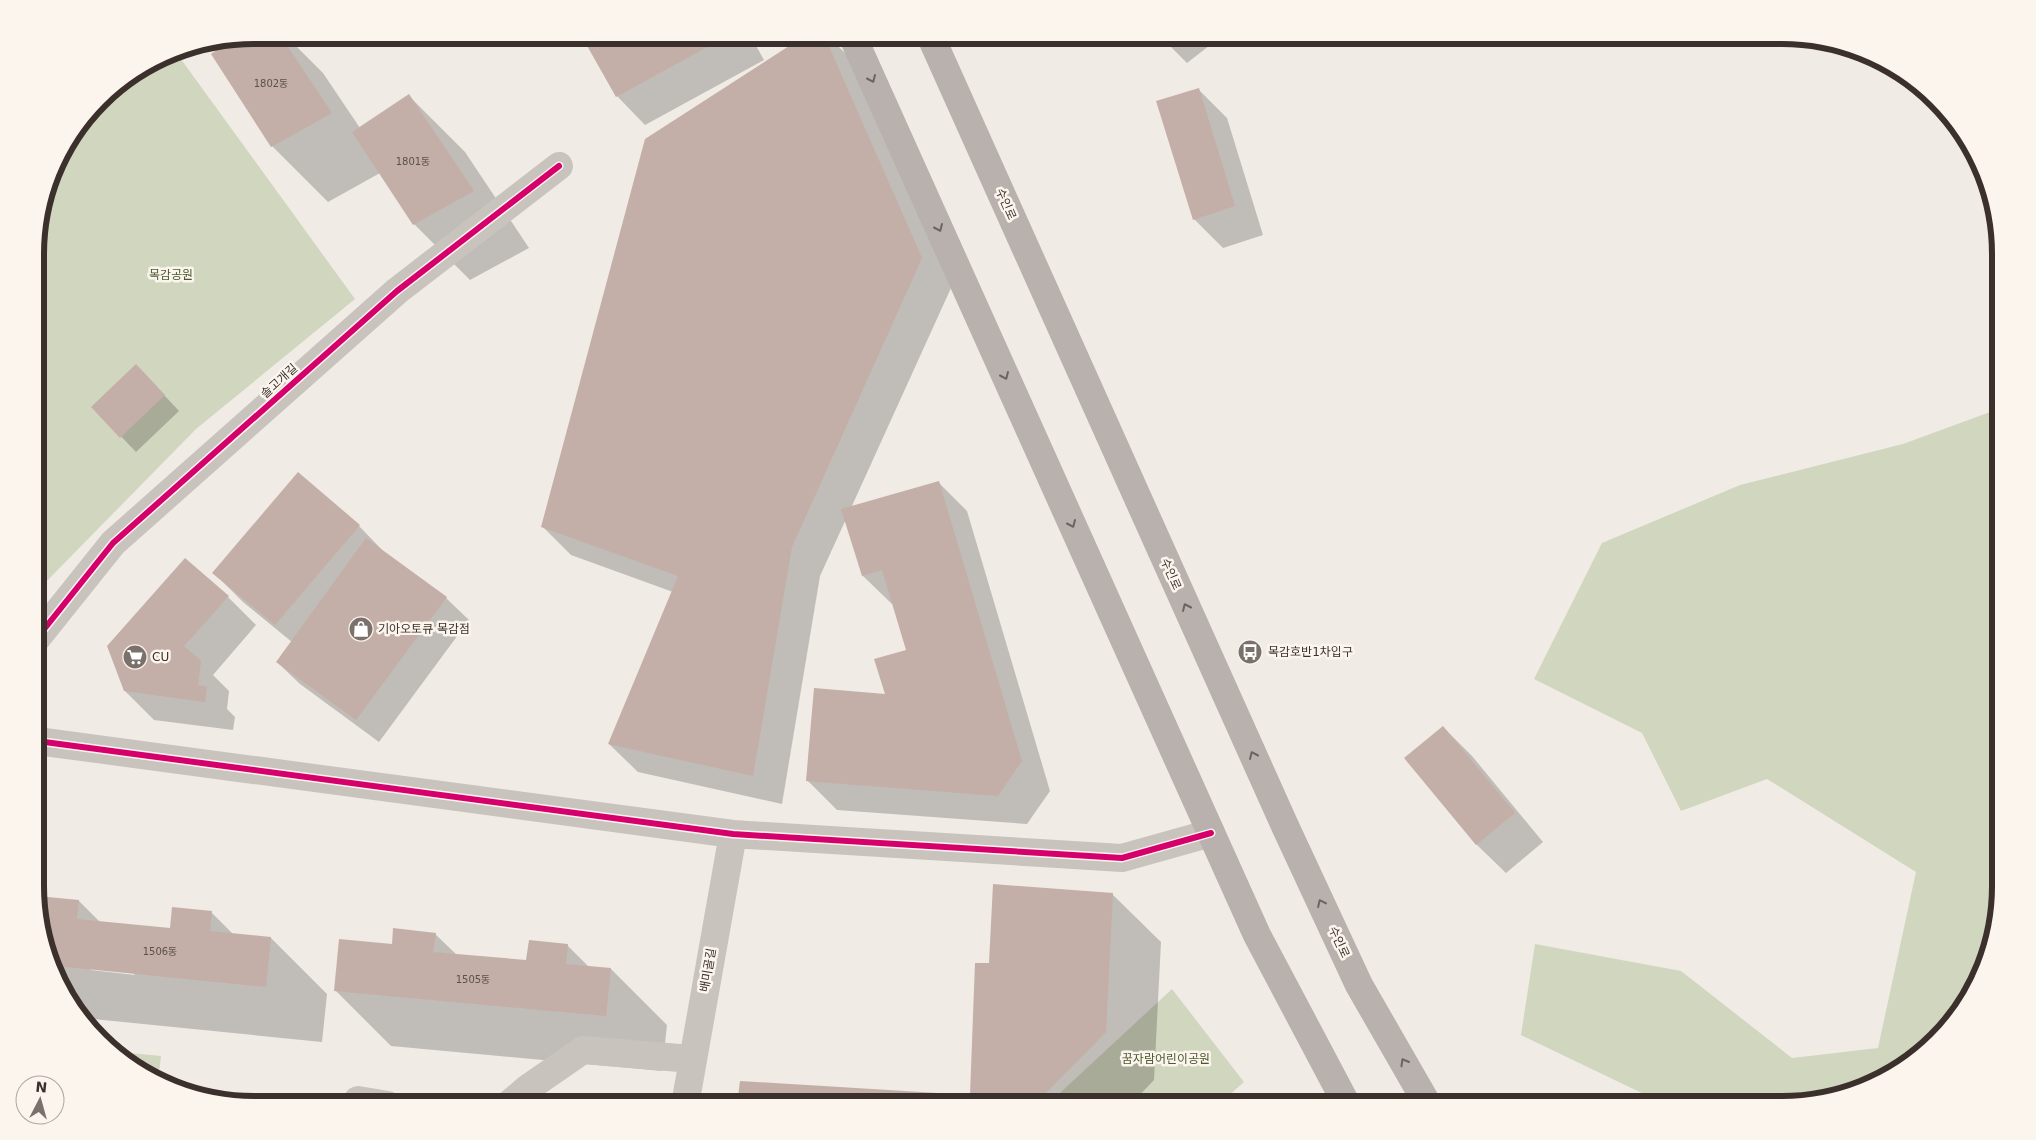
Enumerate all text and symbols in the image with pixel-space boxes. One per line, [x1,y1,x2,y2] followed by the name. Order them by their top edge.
[866,74,876,83] one-way arrow
[254,78,288,89] house number: 1802동
[396,156,430,167] house number: 1801동
[993,186,1019,222] street label: 수인로
[932,223,943,232] one-way arrow
[149,268,193,282] park label: 목감공원
[258,361,300,401] street label: 솔고개길
[999,371,1010,380] one-way arrow
[1066,519,1076,528] one-way arrow
[1158,556,1184,592] street label: 수인로
[1182,603,1193,612] one-way arrow
[348,616,374,642] shop icon: 기아오토큐 목감점
[378,622,470,636] place label: 기아오토큐 목감점
[1237,639,1263,665] bus stop icon: 목감호반1차입구
[122,644,148,670] supermarket icon: CU
[1268,645,1353,659] place label: 목감호반1차입구
[152,650,169,664] place label: CU
[1248,751,1259,760] one-way arrow
[1316,899,1327,908] one-way arrow
[1326,924,1352,960] street label: 수인로
[143,946,177,957] house number: 1506동
[697,947,719,993] street label: 배미골길
[456,974,490,985] house number: 1505동
[1122,1052,1210,1066] park label: 꿈자람어린이공원
[1400,1059,1410,1068] one-way arrow
[15,1075,65,1125] north arrow
[35,1079,48,1096] text: N

